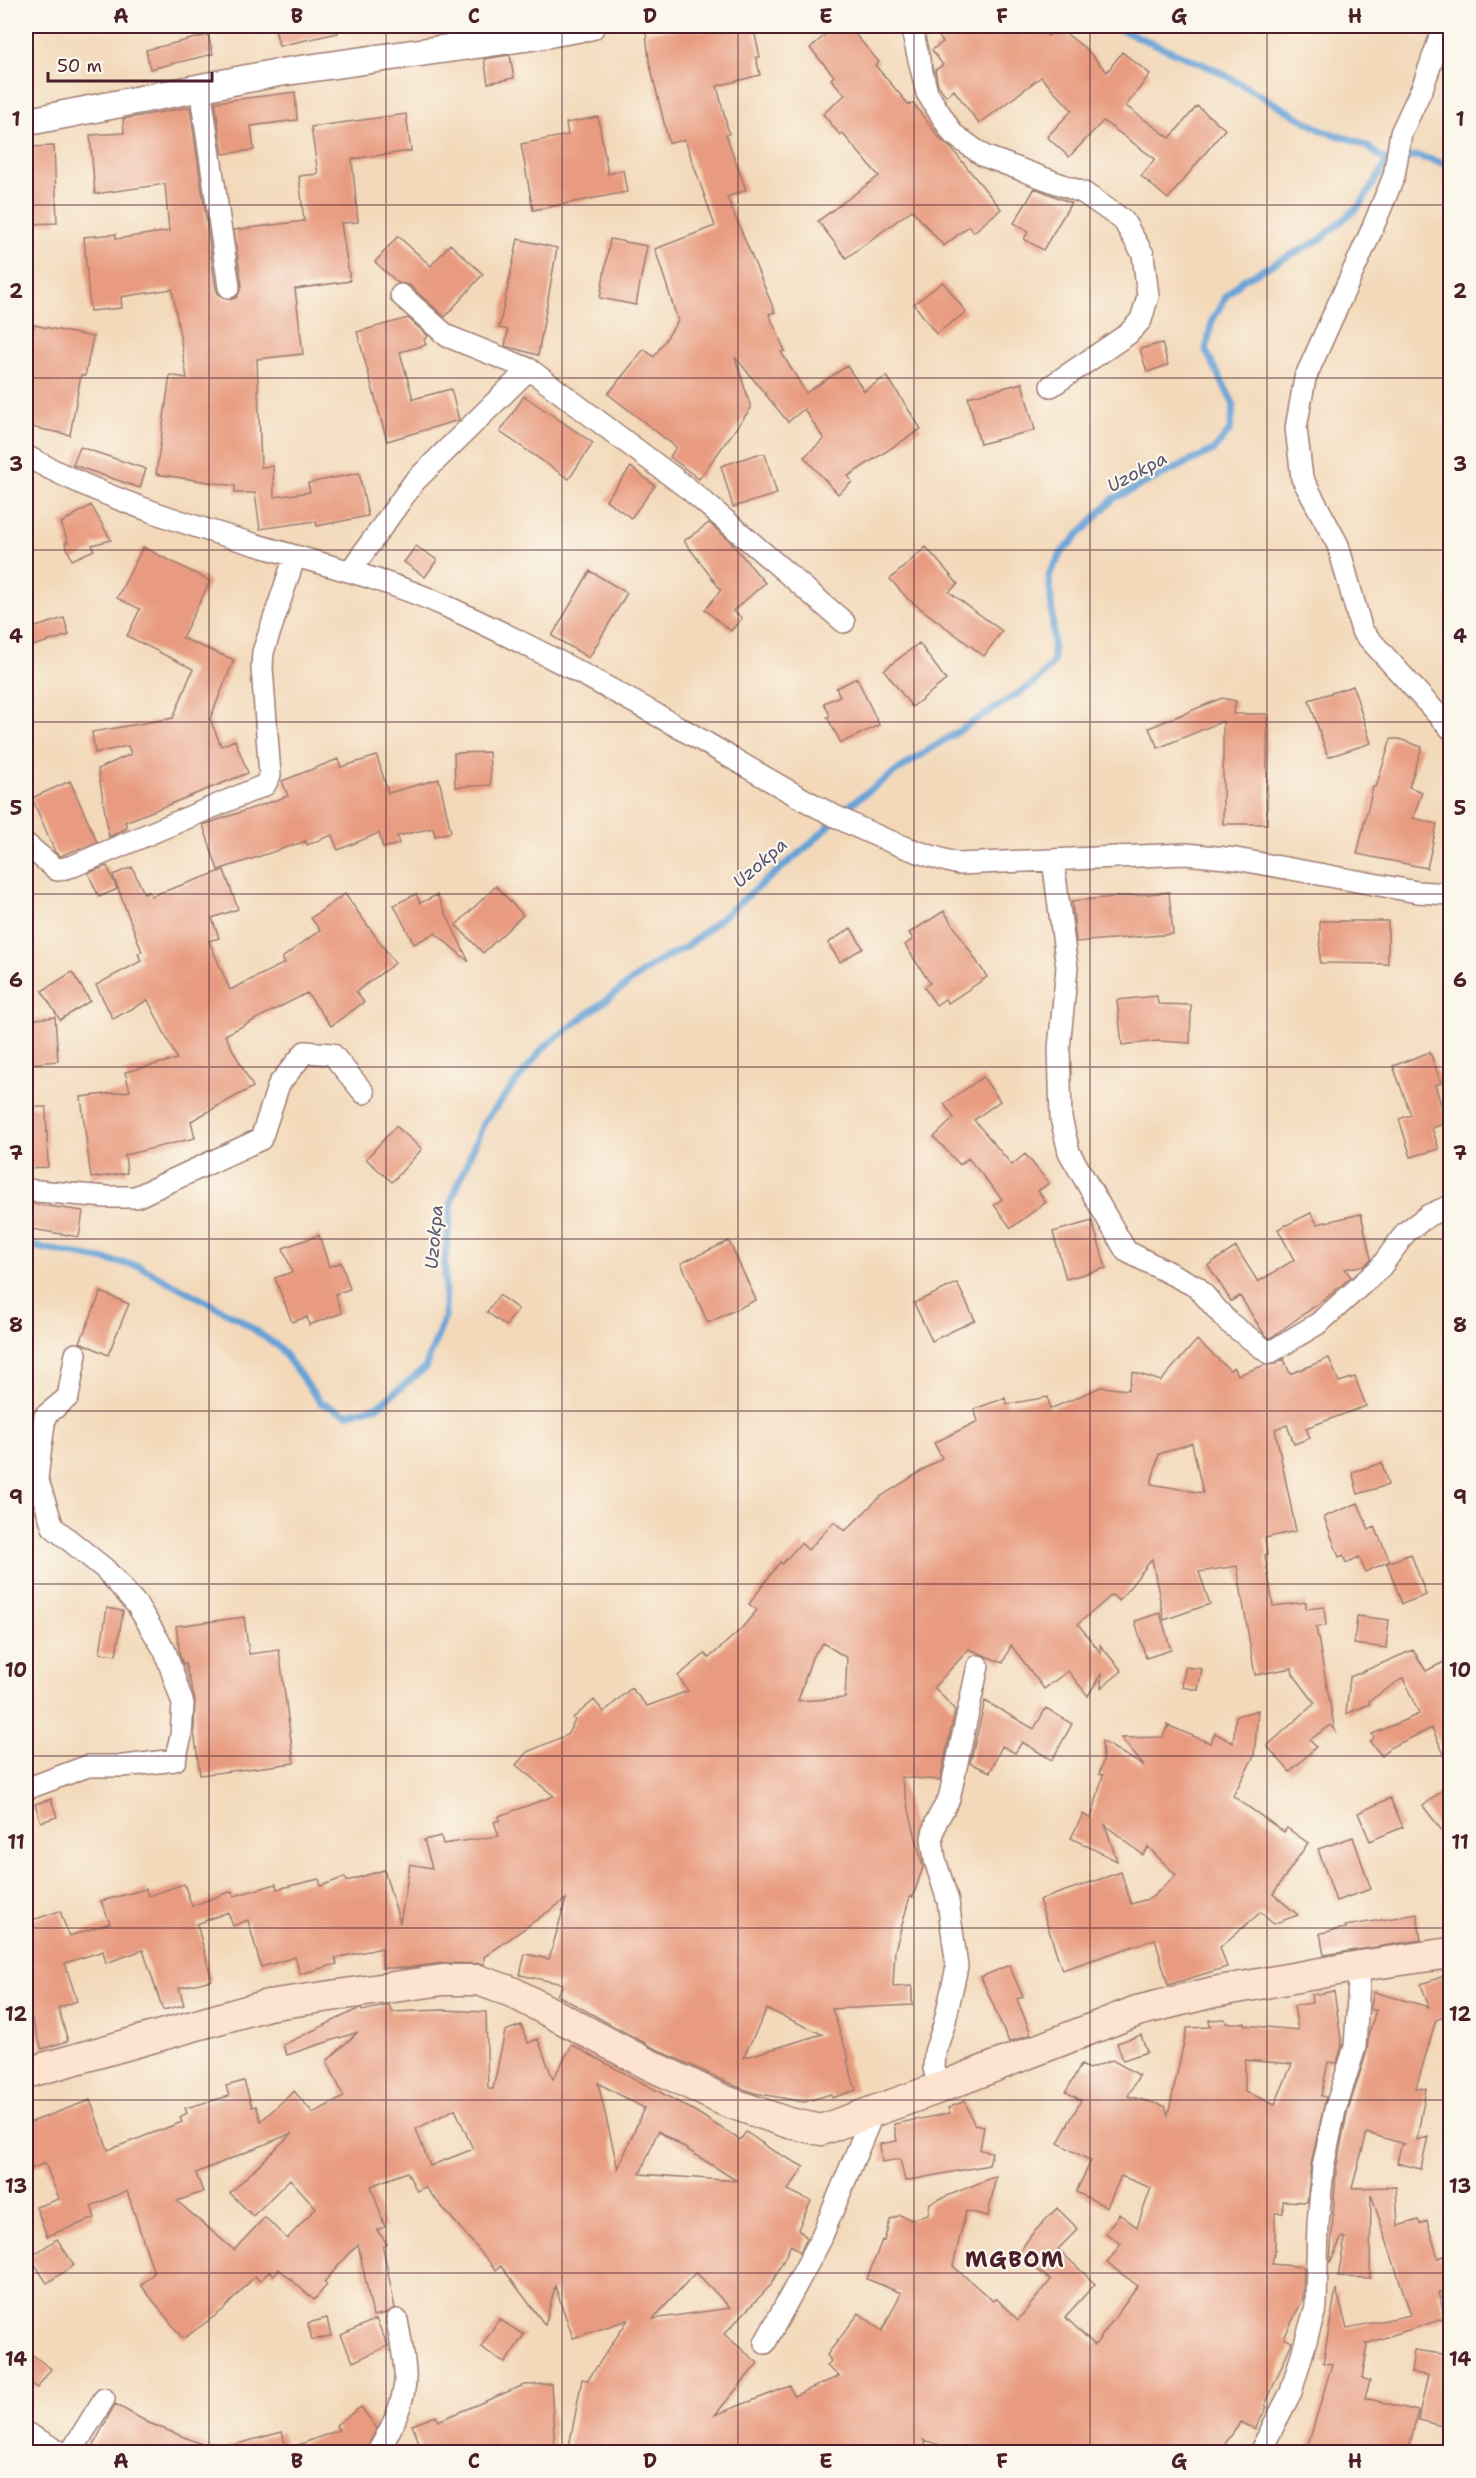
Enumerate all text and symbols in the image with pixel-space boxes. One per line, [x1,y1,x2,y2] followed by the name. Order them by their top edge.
[113,3,129,29] text: A
[291,3,303,29] text: B
[468,3,480,29] text: C
[643,3,657,29] text: D
[819,3,833,29] text: E
[996,3,1008,29] text: F
[1171,3,1187,29] text: G
[1348,3,1362,29] text: H
[48,45,212,83] scale bar
[57,54,102,78] text: 50 m
[11,106,21,132] text: 1
[1455,106,1465,132] text: 1
[9,278,23,304] text: 2
[1453,278,1467,304] text: 2
[1103,446,1171,498] water label: Uzokpa
[9,451,23,477] text: 3
[1453,451,1467,477] text: 3
[9,623,23,649] text: 4
[1453,623,1467,649] text: 4
[10,795,22,821] text: 5
[1454,795,1466,821] text: 5
[728,833,792,893] water label: Uzokpa
[9,967,23,993] text: 6
[1453,967,1467,993] text: 6
[9,1140,23,1166] text: 7
[1453,1140,1467,1166] text: 7
[419,1204,449,1270] water label: Uzokpa
[9,1312,23,1338] text: 8
[1453,1312,1467,1338] text: 8
[9,1484,23,1510] text: 9
[1453,1484,1467,1510] text: 9
[5,1657,27,1683] text: 10
[1449,1657,1471,1683] text: 10
[7,1829,25,1855] text: 11
[1451,1829,1469,1855] text: 11
[5,2001,27,2027] text: 12
[1449,2001,1471,2027] text: 12
[5,2173,27,2199] text: 13
[1449,2173,1471,2199] text: 13
[965,2245,1065,2274] district label: MGBOM
[5,2346,27,2372] text: 14
[1449,2346,1471,2372] text: 14
[113,2448,129,2474] text: A
[291,2448,303,2474] text: B
[468,2448,480,2474] text: C
[643,2448,657,2474] text: D
[819,2448,833,2474] text: E
[996,2448,1008,2474] text: F
[1171,2448,1187,2474] text: G
[1348,2448,1362,2474] text: H

